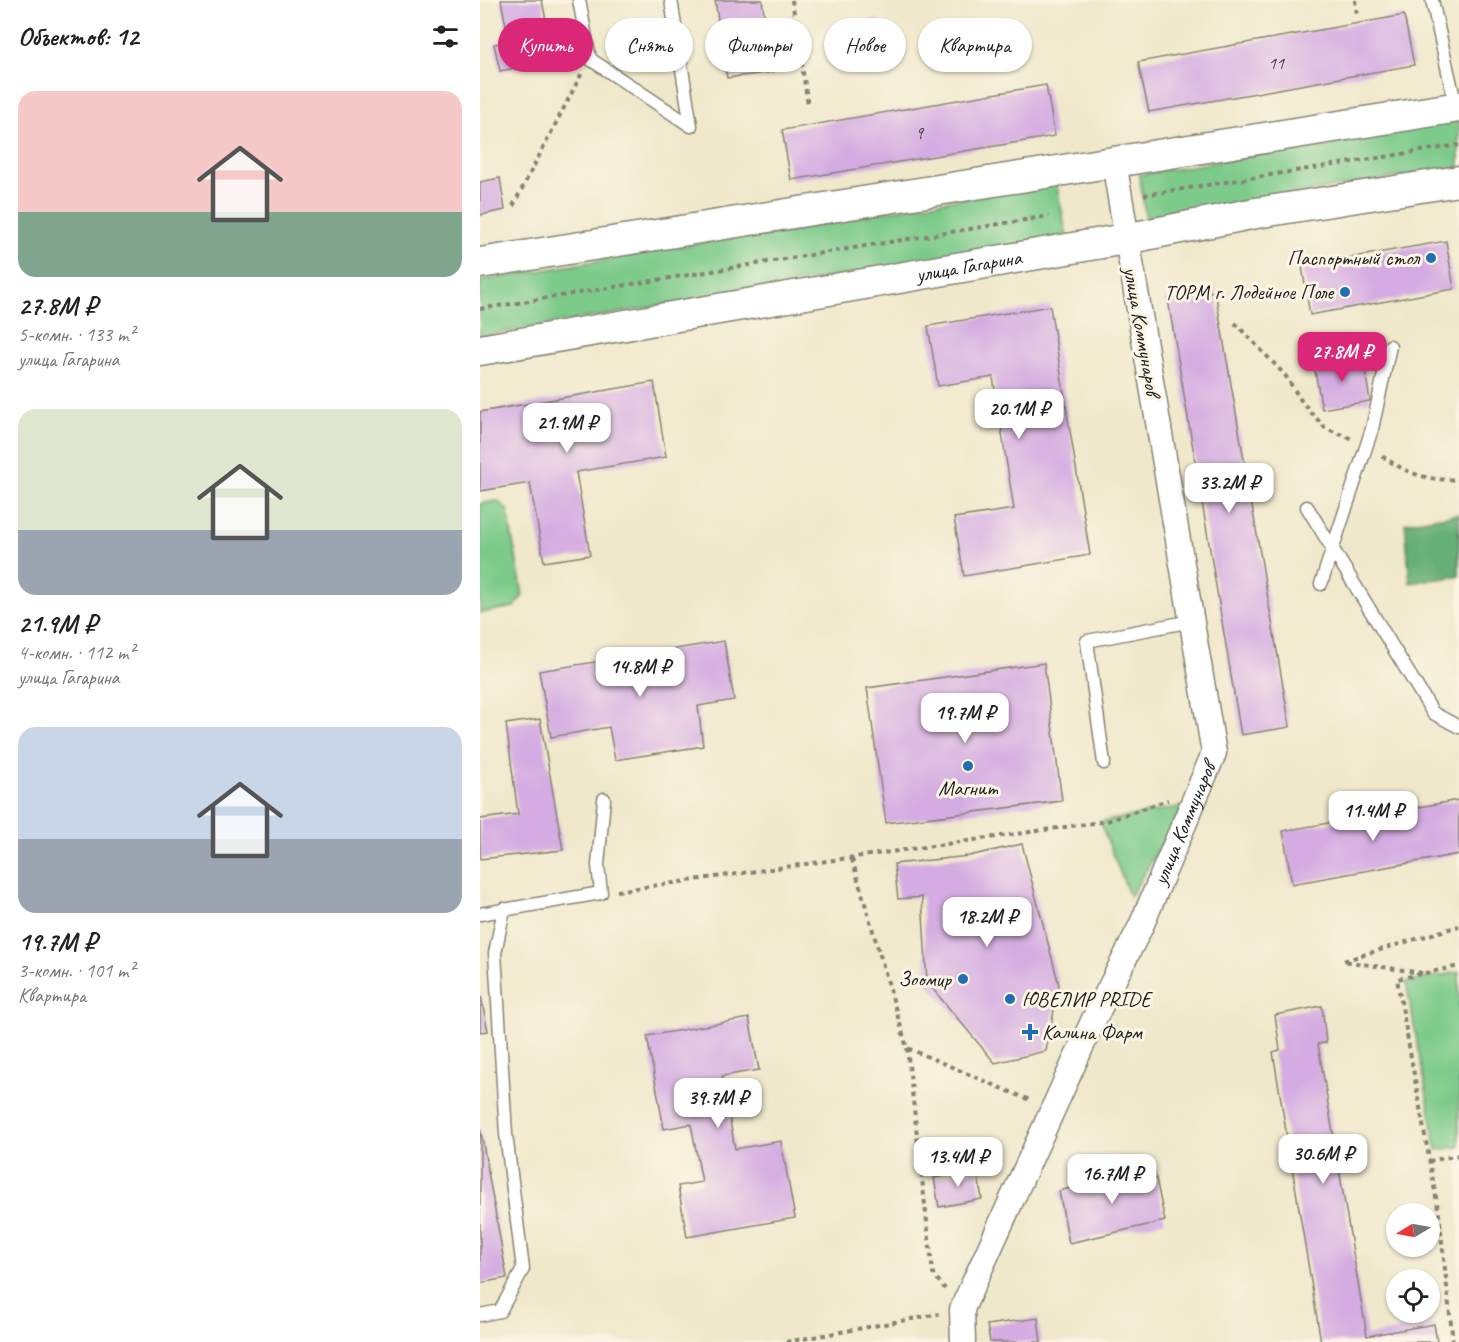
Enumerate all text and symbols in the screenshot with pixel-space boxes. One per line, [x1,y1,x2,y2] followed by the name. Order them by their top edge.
[498,18,593,72] chip: Купить
[605,18,693,72] chip: Снять
[705,18,812,72] chip: Фильтры
[824,18,906,72] chip: Новое
[918,18,1032,72] chip: Квартира
[18,20,138,53] text: Объектов: 12
[429,20,462,53] icon: filters
[1268,52,1285,74] house number: 11
[915,122,925,144] house number: 9
[186,130,294,238] icon: home
[912,244,1025,288] street label: улица Гагарина
[1288,245,1421,271] place label: Паспортный стол
[1424,251,1438,265] marker: Паспортный стол
[1118,263,1167,402] street label: улица Коммунаров
[1164,279,1335,305] place label: ТОРМ г. Лодейное Поле
[1338,285,1352,299] marker: ТОРМ г. Лодейное Поле
[18,289,97,322] text: 27.8M ₽
[18,322,135,347] text: 5-комн. · 133 m²
[1287,332,1397,383] pin: 27.8M ₽
[1312,339,1372,364] text: 27.8M ₽
[18,347,119,372] text: улица Гагарина
[964,389,1074,440] pin: 20.1M ₽
[989,396,1049,421] text: 20.1M ₽
[512,403,622,454] pin: 21.9M ₽
[537,410,597,435] text: 21.9M ₽
[186,448,294,556] icon: home
[1174,463,1284,514] pin: 33.2M ₽
[1199,470,1259,495] text: 33.2M ₽
[18,607,97,640] text: 21.9M ₽
[18,640,135,665] text: 4-комн. · 112 m²
[585,647,695,698] pin: 14.8M ₽
[610,654,670,679] text: 14.8M ₽
[18,665,119,690] text: улица Гагарина
[910,693,1020,744] pin: 19.7M ₽
[935,700,995,725] text: 19.7M ₽
[1146,754,1223,890] street label: улица Коммунаров
[961,759,975,773] marker: Магнит
[186,766,294,874] icon: home
[938,775,999,801] place label: Магнит
[1318,791,1428,842] pin: 11.4M ₽
[1343,798,1403,823] text: 11.4M ₽
[932,897,1042,948] pin: 18.2M ₽
[957,904,1017,929] text: 18.2M ₽
[18,925,97,958] text: 19.7M ₽
[18,958,135,983] text: 3-комн. · 101 m²
[898,966,952,992] place label: Зоомир
[956,972,970,986] marker: Зоомир
[18,983,86,1008] text: Квартира
[1022,986,1153,1012] place label: ЮВЕЛИР PRIDE
[1003,992,1017,1006] marker: ЮВЕЛИР PRIDE
[1042,1019,1143,1045] place label: Калина Фарм
[1023,1025,1037,1039] marker: Калина Фарм
[663,1078,773,1129] pin: 39.7M ₽
[688,1085,748,1110] text: 39.7M ₽
[1268,1134,1378,1185] pin: 30.6M ₽
[903,1137,1013,1188] pin: 13.4M ₽
[1292,1141,1354,1166] text: 30.6M ₽
[928,1144,988,1169] text: 13.4M ₽
[1057,1154,1167,1205] pin: 16.7M ₽
[1081,1161,1143,1186] text: 16.7M ₽
[1386,1203,1440,1257] north arrow
[1386,1203,1440,1323] map controls
[1386,1269,1440,1323] button: locate

